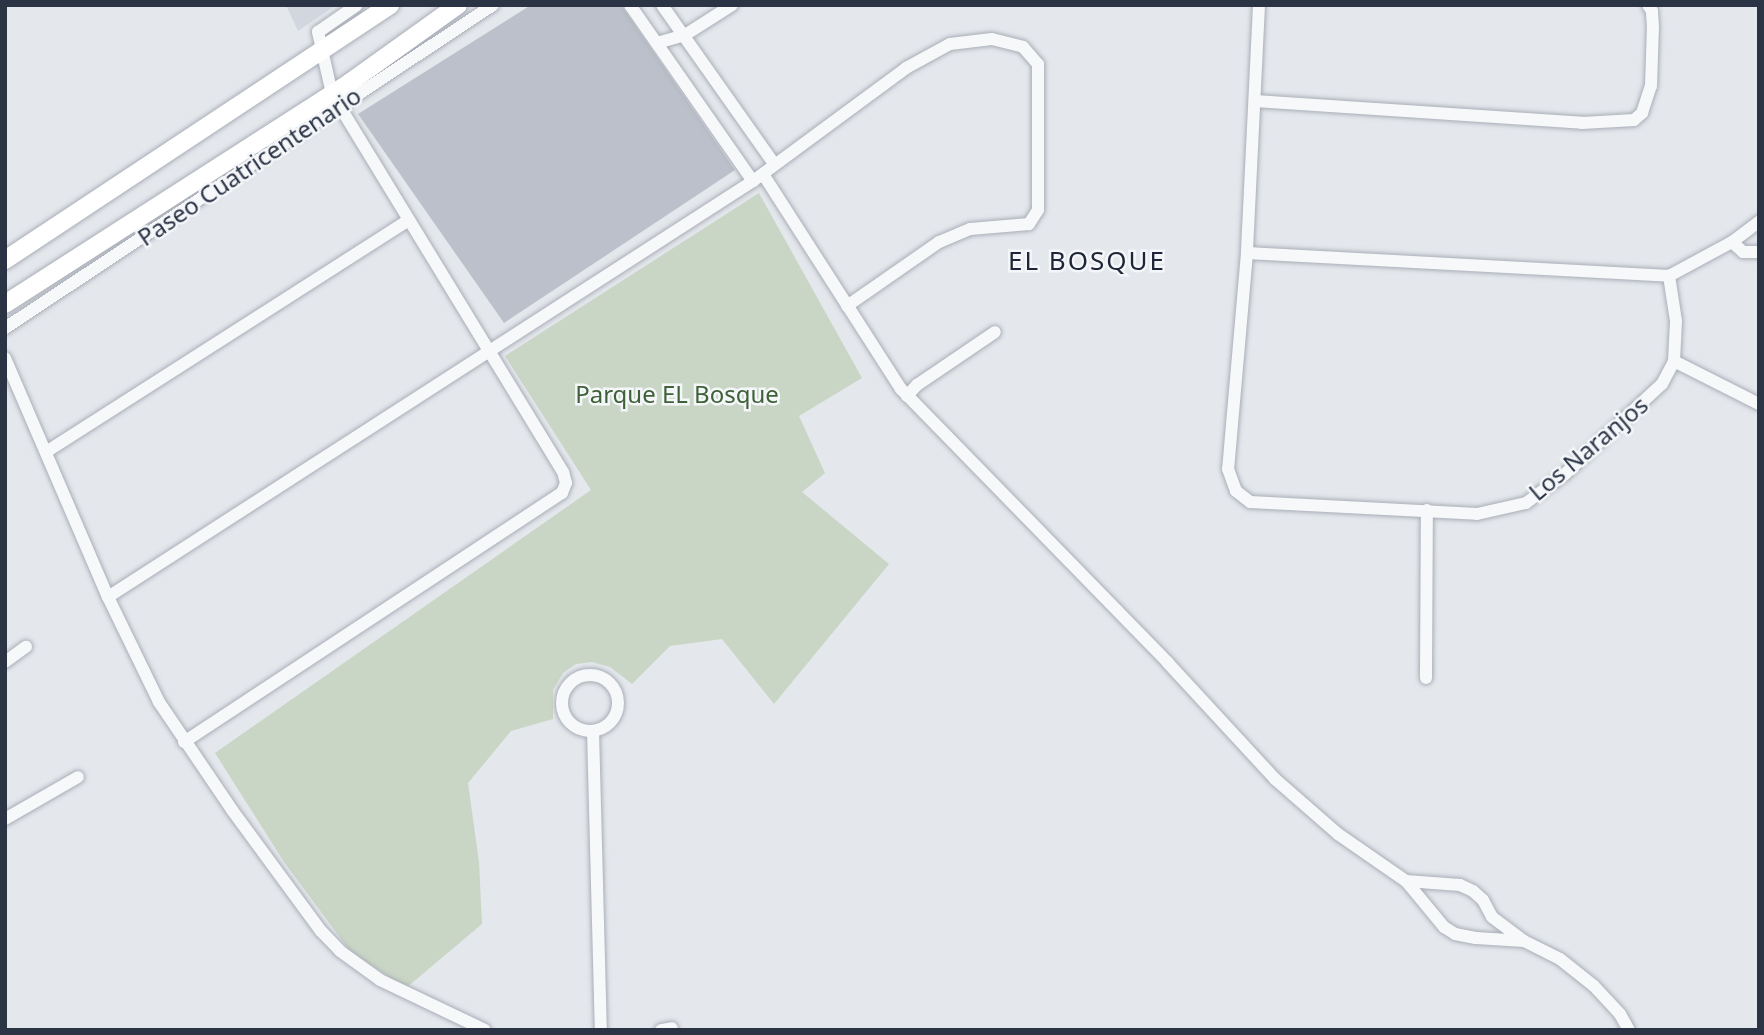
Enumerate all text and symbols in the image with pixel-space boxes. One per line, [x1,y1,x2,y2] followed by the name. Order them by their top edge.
[132,81,366,251] street label: Paseo Cuatricentenario
[1009,245,1165,277] district label: EL BOSQUE
[575,380,779,408] park label: Parque EL Bosque
[1523,390,1653,506] street label: Los Naranjos

